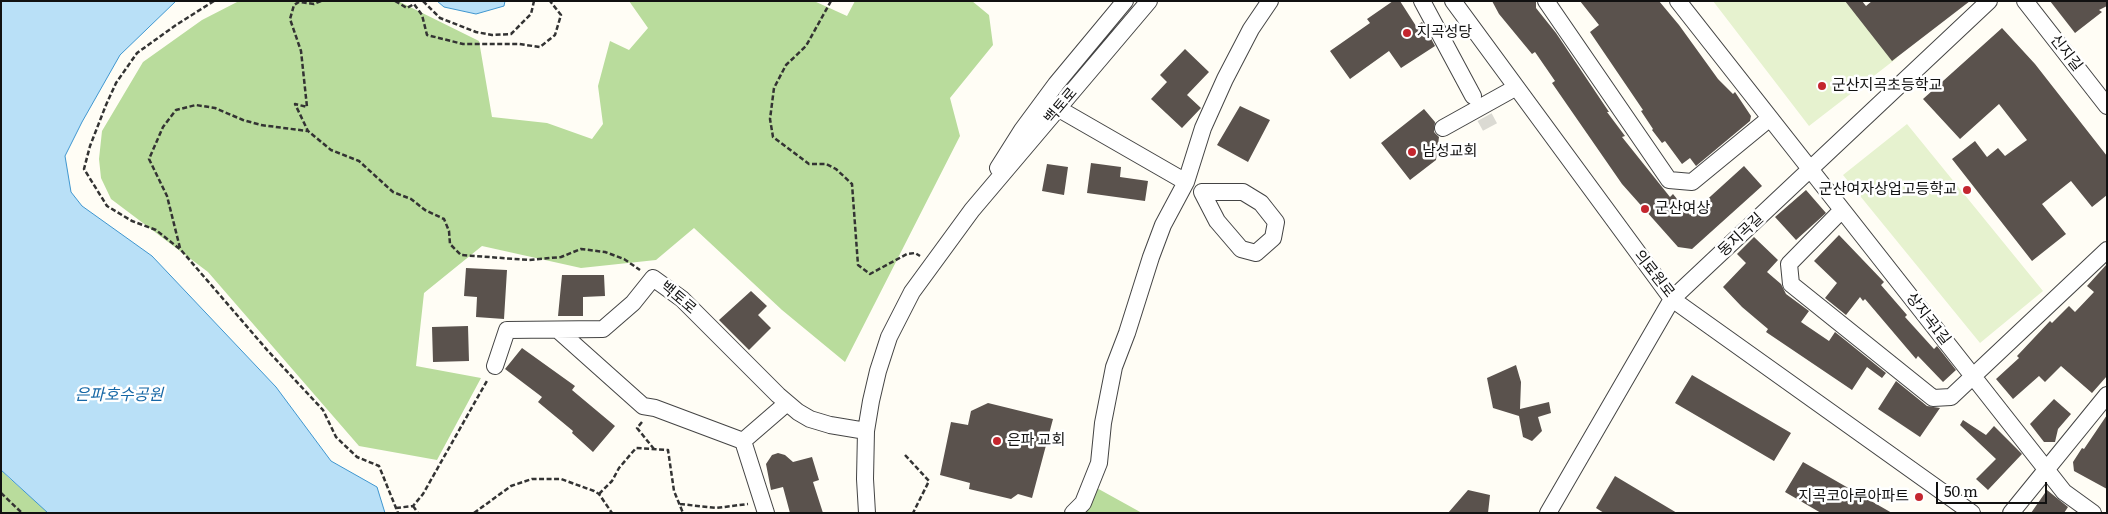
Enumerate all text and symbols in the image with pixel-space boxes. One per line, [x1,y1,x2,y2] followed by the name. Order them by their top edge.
[1417,24,1472,42] place label: 지곡성당
[1401,27,1413,39] marker: 지곡성당
[2046,31,2086,75] street label: 신지길
[1832,77,1942,95] place label: 군산지곡초등학교
[1816,80,1828,92] marker: 군산지곡초등학교
[1041,84,1081,128] street label: 백토로
[1422,143,1477,161] place label: 남성교회
[1406,146,1418,158] marker: 남성교회
[1819,181,1957,199] place label: 군산여자상업고등학교
[1961,184,1973,196] marker: 군산여자상업고등학교
[1655,200,1710,218] place label: 군산여상
[1639,203,1651,215] marker: 군산여상
[1715,210,1767,260] street label: 동지곡길
[1630,247,1678,301] street label: 의료원로
[656,278,700,318] street label: 백토로
[1902,289,1954,349] street label: 상지곡1길
[75,385,163,405] water label: 은파호수공원
[1007,432,1065,450] place label: 은파 교회
[991,435,1003,447] marker: 은파 교회
[1938,472,2049,504] scale bar
[1944,479,1978,502] text: 50 m
[1799,488,1909,506] place label: 지곡코아루아파트
[1913,491,1925,503] marker: 지곡코아루아파트

